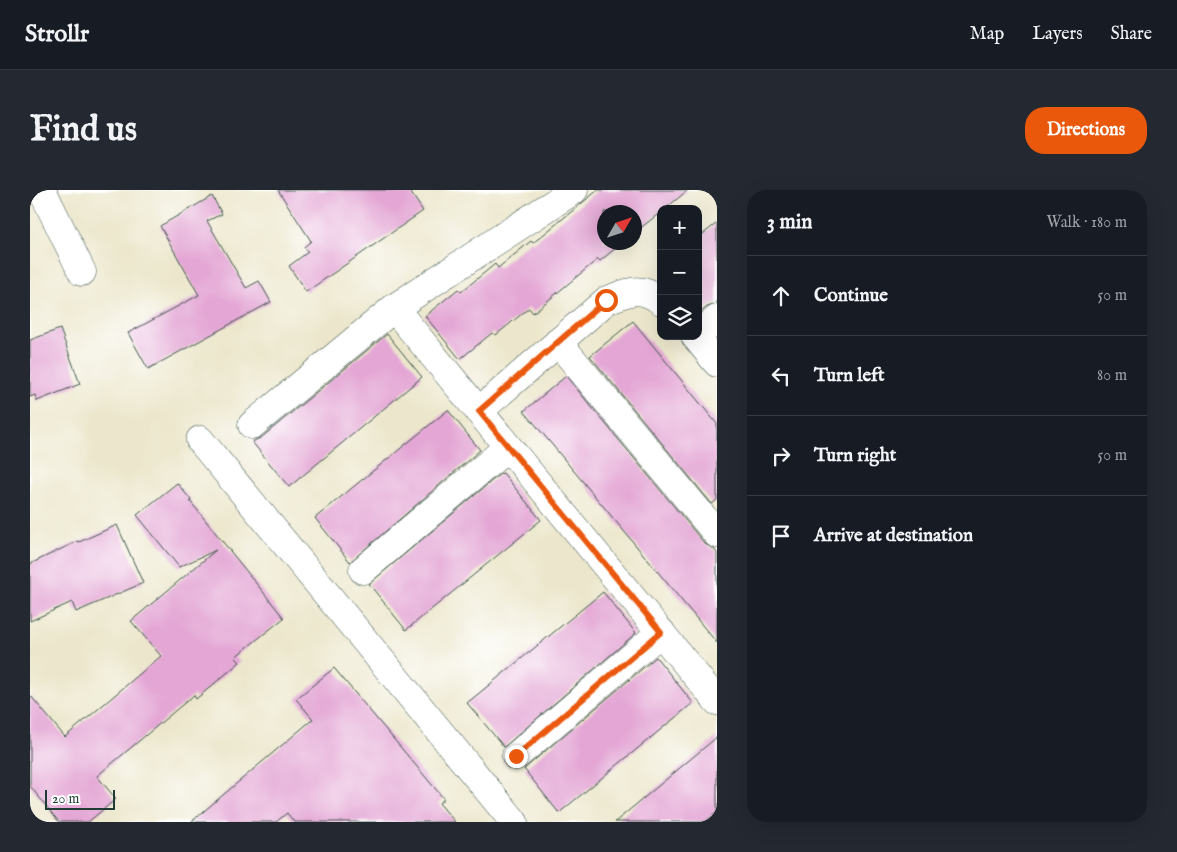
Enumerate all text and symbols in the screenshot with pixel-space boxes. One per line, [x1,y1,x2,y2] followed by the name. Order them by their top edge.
[25,19,89,50] text: Strollr
[970,23,1004,46] text: Map
[1032,23,1083,46] text: Layers
[1111,23,1152,46] text: Share
[1025,107,1147,154] button: Directions
[30,108,137,153] text: Find us
[597,205,642,250] north arrow
[657,205,702,340] map controls
[657,205,702,250] button: +
[767,209,812,236] text: 3 min
[1046,213,1127,233] text: Walk · 180 m
[657,250,702,295] button: −
[767,282,795,310] icon: ahead
[814,284,888,308] text: Continue
[1098,286,1127,306] text: 50 m
[595,289,618,312] route start
[657,295,702,340] button: layers
[767,362,795,390] icon: left
[814,364,885,388] text: Turn left
[1097,366,1127,386] text: 80 m
[767,442,795,470] icon: right
[814,444,896,468] text: Turn right
[1098,446,1127,466] text: 50 m
[767,522,795,550] icon: arrive
[814,524,973,548] text: Arrive at destination
[505,745,528,768] route end
[45,787,115,810] scale bar
[52,790,79,808] text: 20 m

